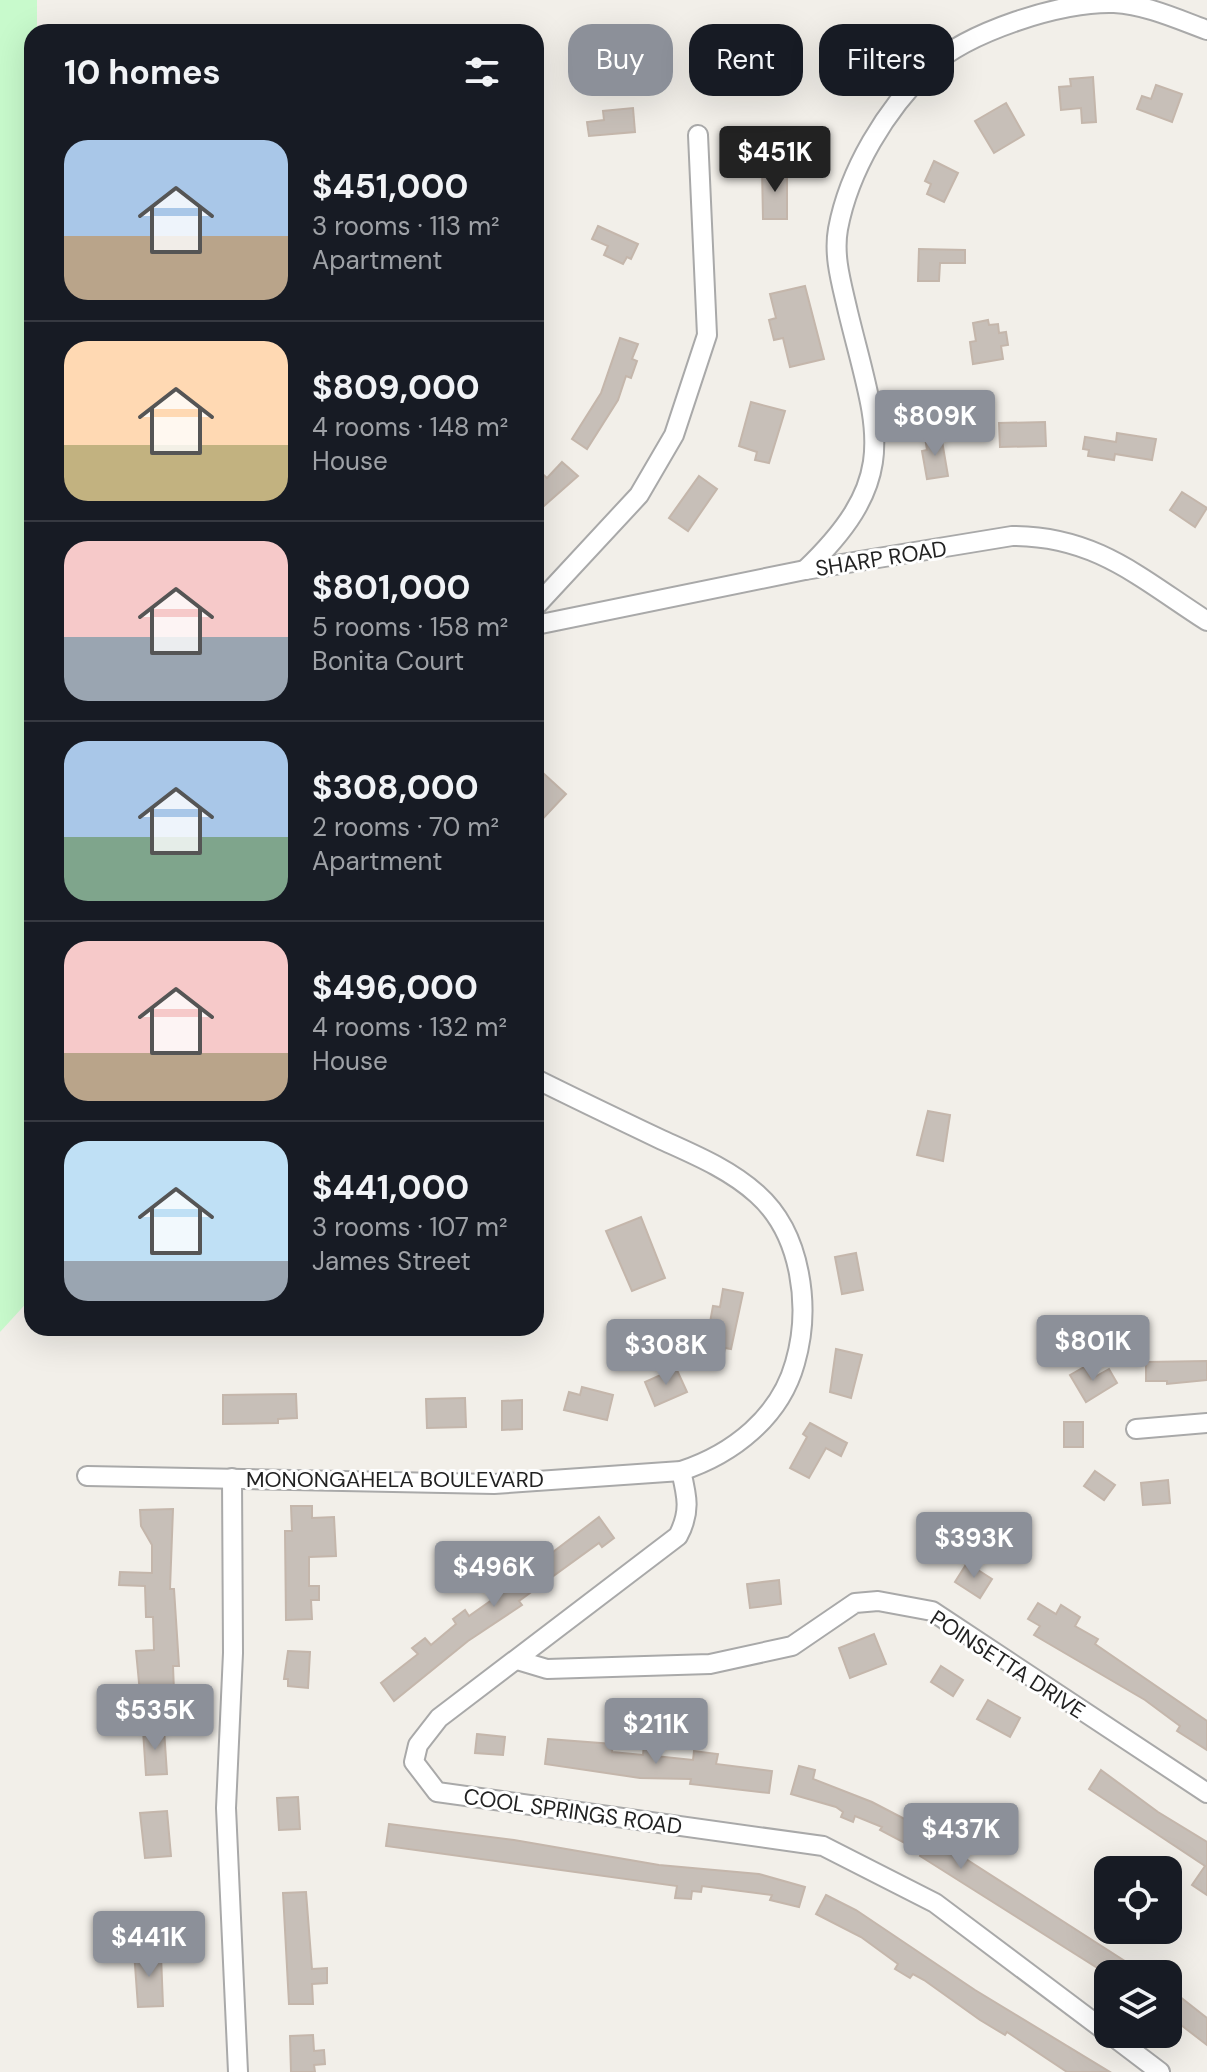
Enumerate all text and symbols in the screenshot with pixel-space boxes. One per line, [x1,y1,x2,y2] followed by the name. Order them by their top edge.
[568,24,673,96] chip: Buy
[689,24,803,96] chip: Rent
[819,24,954,96] chip: Filters
[64,50,221,95] text: 10 homes
[460,50,504,94] icon: filters
[719,126,831,194] pin: $451K
[737,135,813,169] text: $451K
[312,164,468,209] text: $451,000
[128,172,224,268] icon: home
[312,209,500,243] text: 3 rooms · 113 m²
[312,243,443,277] text: Apartment
[312,365,480,410] text: $809,000
[128,373,224,469] icon: home
[879,390,991,458] pin: $809K
[893,399,977,433] text: $809K
[312,410,508,444] text: 4 rooms · 148 m²
[312,444,388,478] text: House
[813,534,949,583] street label: SHARP ROAD
[312,565,471,610] text: $801,000
[128,573,224,669] icon: home
[312,610,508,644] text: 5 rooms · 158 m²
[312,644,464,678] text: Bonita Court
[312,765,479,810] text: $308,000
[128,773,224,869] icon: home
[312,810,499,844] text: 2 rooms · 70 m²
[312,844,443,878] text: Apartment
[312,965,478,1010] text: $496,000
[128,973,224,1069] icon: home
[312,1010,507,1044] text: 4 rooms · 132 m²
[312,1044,388,1078] text: House
[312,1165,469,1210] text: $441,000
[128,1173,224,1269] icon: home
[312,1210,508,1244] text: 3 rooms · 107 m²
[312,1244,471,1278] text: James Street
[1037,1315,1149,1383] pin: $801K
[610,1319,722,1387] pin: $308K
[1055,1324,1131,1358] text: $801K
[624,1328,708,1362] text: $308K
[246,1465,544,1494] street label: MONONGAHELA BOULEVARD
[918,1512,1030,1580] pin: $393K
[934,1521,1014,1555] text: $393K
[438,1541,550,1609] pin: $496K
[453,1550,535,1584] text: $496K
[925,1603,1091,1725] street label: POINSETTA DRIVE
[99,1684,211,1752] pin: $535K
[115,1693,195,1727] text: $535K
[600,1698,712,1766] pin: $211K
[623,1707,689,1741] text: $211K
[462,1782,684,1841] street label: COOL SPRINGS ROAD
[905,1803,1017,1871] pin: $437K
[921,1812,1001,1846] text: $437K
[1094,1856,1182,2048] map controls
[1094,1856,1182,1944] button: locate
[93,1911,205,1979] pin: $441K
[111,1920,187,1954] text: $441K
[1094,1960,1182,2048] button: layers

